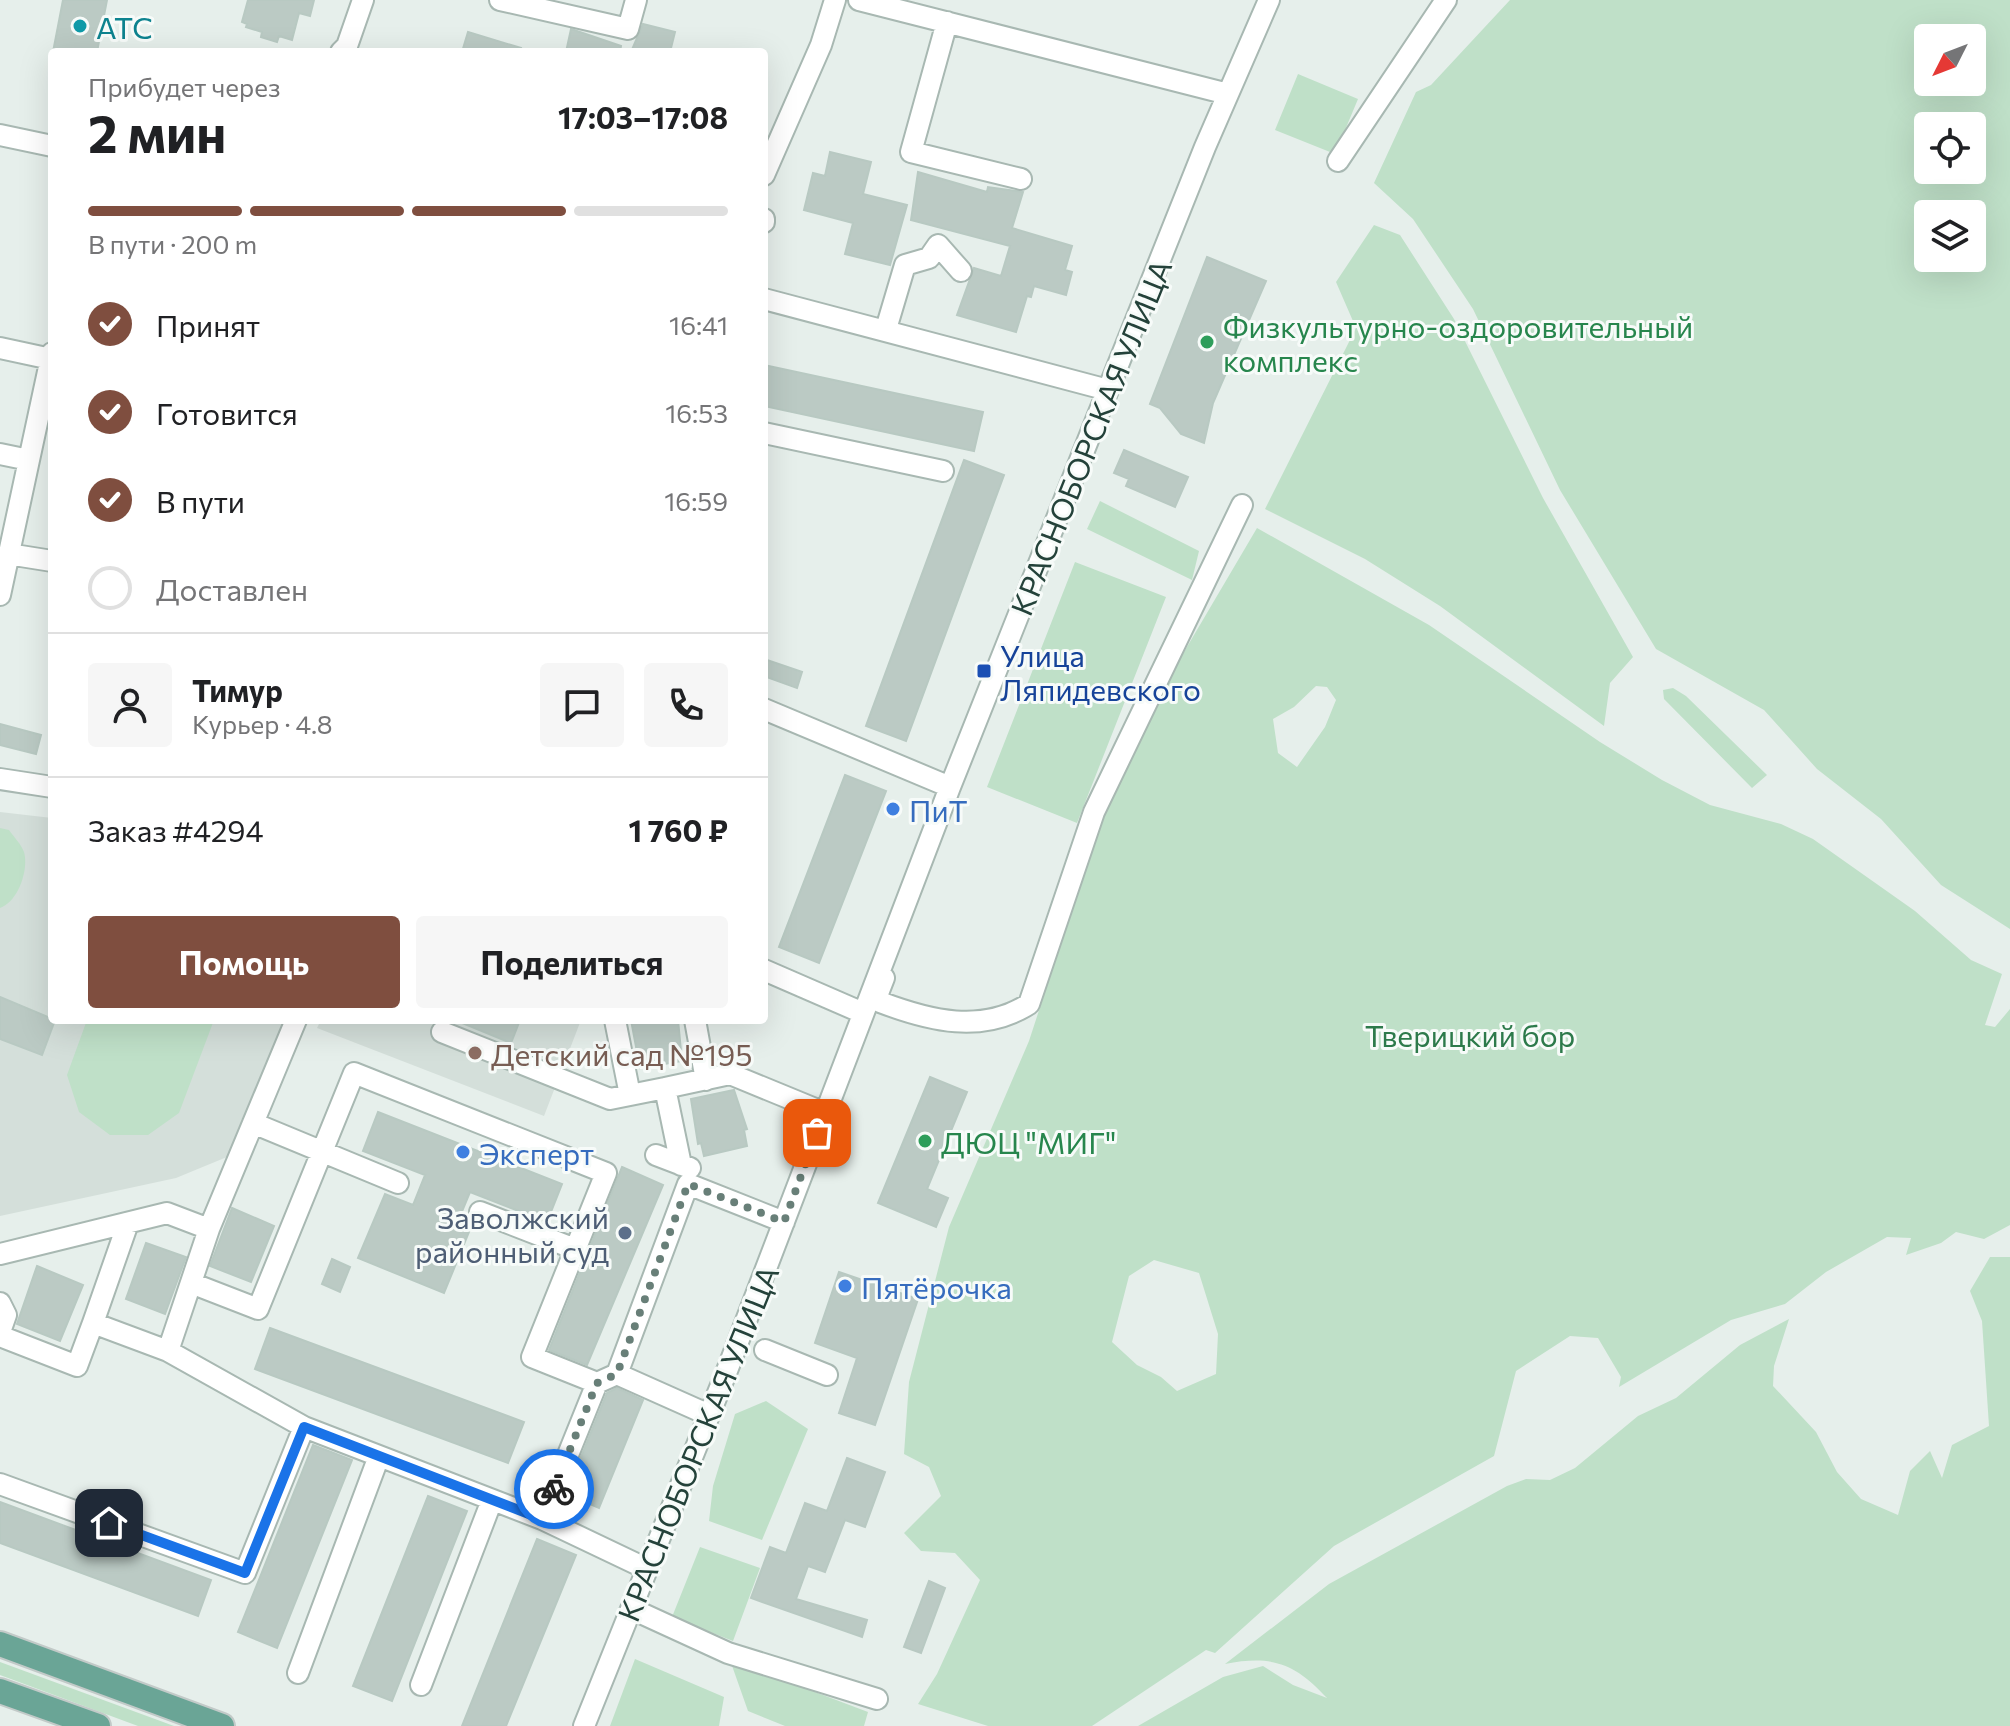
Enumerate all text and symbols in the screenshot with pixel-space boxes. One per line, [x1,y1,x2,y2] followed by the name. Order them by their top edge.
[96,8,153,45] place label: АТС
[71,17,89,35] marker: АТС
[1914,24,1986,96] north arrow
[1914,24,1986,272] map controls
[88,71,281,102] text: Прибудет через
[558,98,728,135] text: 17:03–17:08
[88,100,226,164] text: 2 мин
[1914,112,1986,184] button: locate
[1914,200,1986,272] button: layers
[88,228,257,259] text: В пути · 200 m
[1002,254,1178,620] street label: КРАСНОБОРСКАЯ УЛИЦА
[88,302,132,346] icon: check
[156,306,260,343] text: Принят
[1223,307,1693,378] place label: Физкультурно-оздоровительный комплекс
[669,309,728,340] text: 16:41
[1198,333,1216,351] marker: Физкультурно-оздоровительный комплекс
[88,390,132,434] icon: check
[156,394,298,431] text: Готовится
[665,397,728,428] text: 16:53
[88,478,132,522] icon: check
[156,482,245,519] text: В пути
[664,485,728,516] text: 16:59
[156,570,308,607] text: Доставлен
[1000,636,1201,707] place label: Улица Ляпидевского
[975,662,993,680] marker: Улица Ляпидевского
[88,663,172,747] button: person
[540,663,624,747] button: chat
[644,663,728,747] button: phone
[192,671,283,708] text: Тимур
[192,708,332,739] text: Курьер · 4.8
[909,791,968,828] place label: ПиТ
[884,800,902,818] marker: ПиТ
[88,811,263,848] text: Заказ #4294
[628,811,728,848] text: 1 760 ₽
[88,916,400,1008] button: Помощь
[416,916,728,1008] button: Поделиться
[1365,1016,1575,1053] park label: Тверицкий бор
[491,1035,752,1072] place label: Детский сад №195
[466,1044,484,1062] marker: Детский сад №195
[783,1099,851,1167] pin
[795,1111,839,1155] icon: bag
[941,1123,1116,1160] place label: ДЮЦ "МИГ"
[916,1132,934,1150] marker: ДЮЦ "МИГ"
[479,1134,594,1171] place label: Эксперт
[454,1143,472,1161] marker: Эксперт
[415,1198,609,1269] place label: Заволжский районный суд
[616,1224,634,1242] marker: Заволжский районный суд
[609,1260,785,1626] street label: КРАСНОБОРСКАЯ УЛИЦА
[861,1268,1012,1305] place label: Пятёрочка
[836,1277,854,1295] marker: Пятёрочка
[514,1449,594,1529] courier
[532,1467,576,1511] icon: bike
[75,1489,143,1557] pin
[87,1501,131,1545] icon: home

